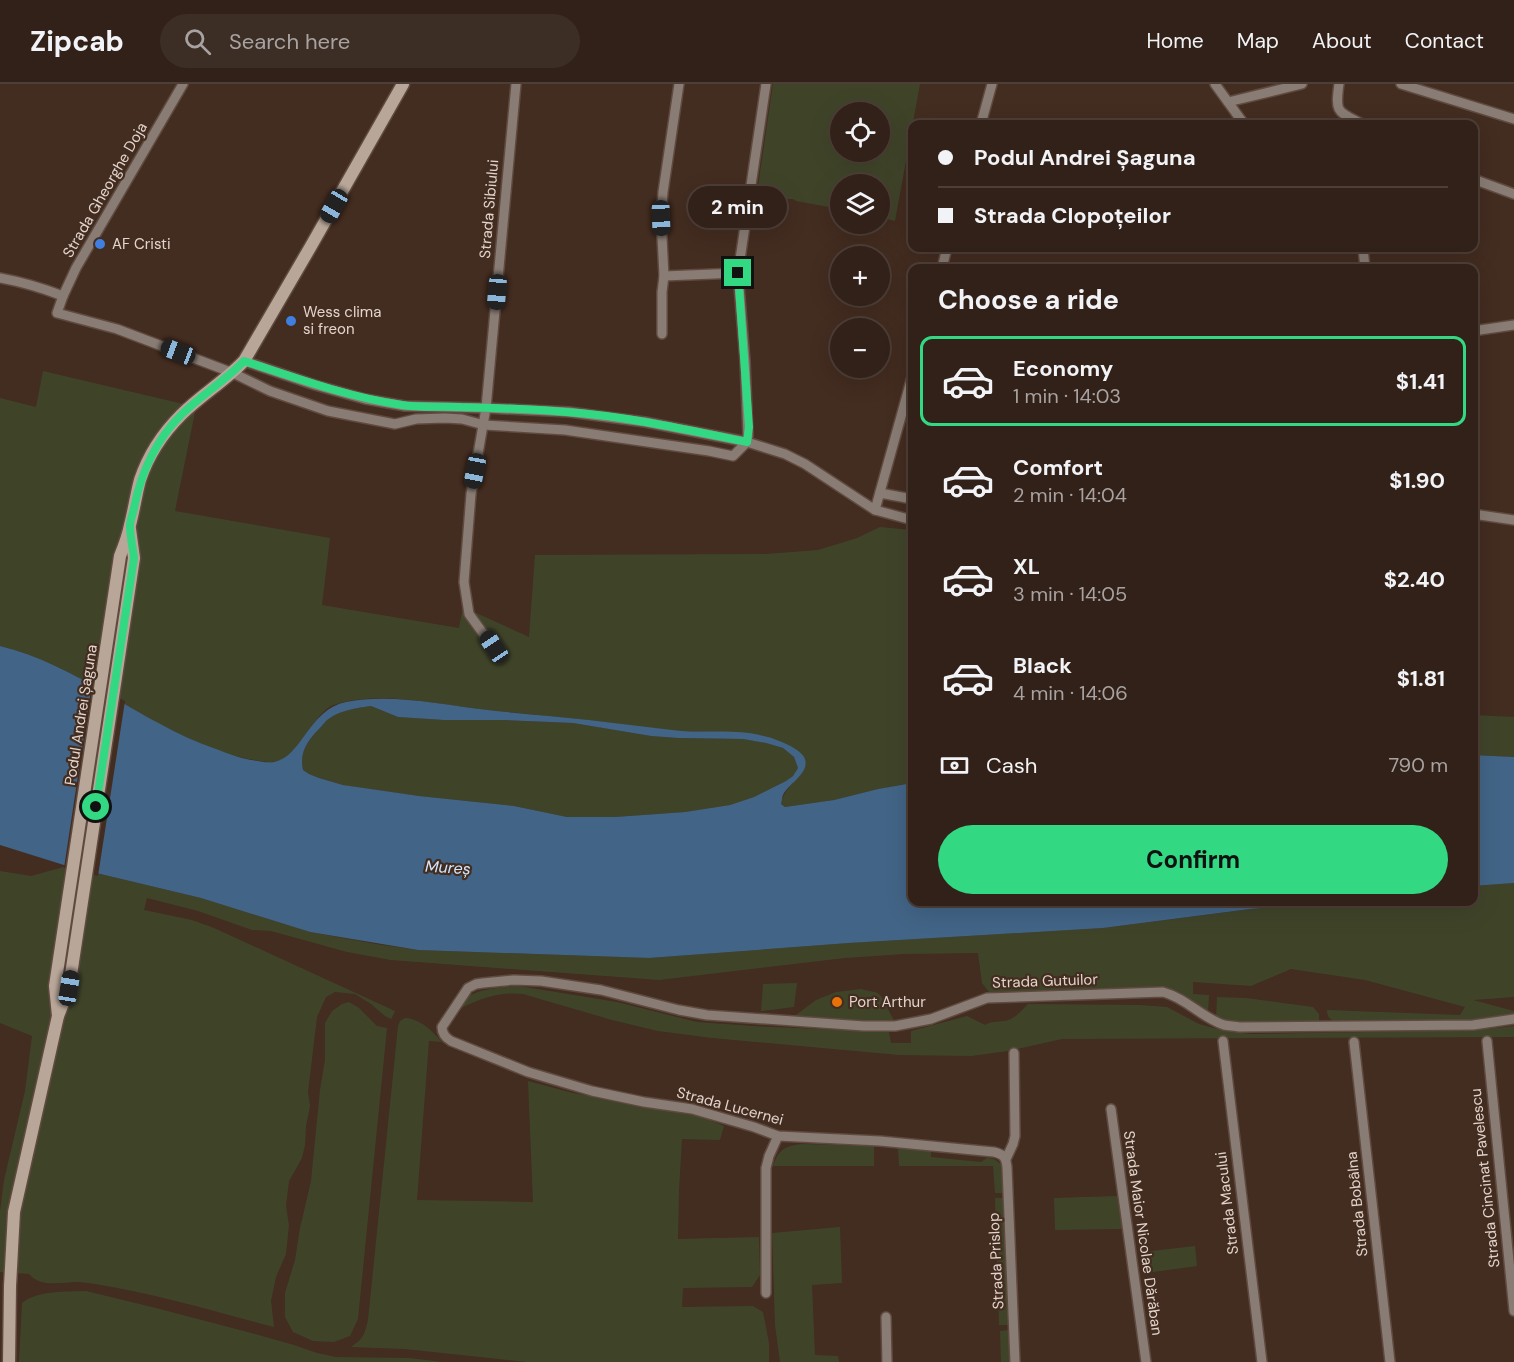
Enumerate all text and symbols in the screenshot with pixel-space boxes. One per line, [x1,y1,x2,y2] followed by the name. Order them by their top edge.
[160,14,580,68] search box
[30,23,124,60] text: Zipcab
[181,25,214,58] icon: search
[229,27,350,56] text: Search here
[1146,27,1204,55] text: Home
[1237,27,1279,55] text: Map
[1312,27,1372,55] text: About
[1405,27,1484,55] text: Contact
[830,102,890,378] map controls
[830,102,890,162] button: locate
[58,119,152,261] street label: Strada Gheorghe Doja
[974,143,1196,172] text: Podul Andrei Șaguna
[475,159,503,259] street label: Strada Sibiului
[830,174,890,234] button: layers
[317,186,351,226] car
[688,186,788,228] callout: 2 min
[711,194,764,220] text: 2 min
[651,200,671,236] car
[974,201,1171,230] text: Strada Clopoțeilor
[112,234,171,254] place label: AF Cristi
[93,237,107,251] marker: AF Cristi
[830,246,890,306] button: +
[724,259,751,286] route end
[486,273,508,311] car
[938,282,1119,317] text: Choose a ride
[303,302,381,339] place label: Wess clima si freon
[284,314,298,328] marker: Wess clima si freon
[830,318,890,378] button: −
[158,337,198,367] car
[941,354,995,408] icon: car
[1013,354,1113,383] text: Economy
[1396,367,1445,396] text: $1.41
[1013,383,1121,409] text: 1 min · 14:03
[463,452,487,490] car
[941,453,995,507] icon: car
[1013,453,1103,482] text: Comfort
[1389,466,1445,495] text: $1.90
[1013,482,1127,508] text: 2 min · 14:04
[941,552,995,606] icon: car
[1013,552,1040,581] text: XL
[1384,565,1445,594] text: $2.40
[1013,581,1127,607] text: 3 min · 14:05
[476,627,512,667] car
[60,643,102,787] street label: Podul Andrei Șaguna
[941,651,995,705] icon: car
[1013,651,1072,680] text: Black
[1397,664,1445,693] text: $1.81
[1013,680,1128,706] text: 4 min · 14:06
[938,749,971,782] icon: cash
[986,751,1037,780] text: Cash
[1388,752,1448,778] text: 790 m
[82,793,109,820] route start
[938,825,1448,894] button: Confirm
[424,855,471,880] water label: Mureș
[57,969,81,1007] car
[992,969,1099,993] street label: Strada Gutuilor
[849,992,926,1012] place label: Port Arthur
[830,995,844,1009] marker: Port Arthur
[674,1082,786,1130] street label: Strada Lucernei
[1466,1087,1504,1269] street label: Strada Cincinat Pavelescu
[1119,1129,1167,1337] street label: Strada Maior Nicolae Dărăban
[1211,1150,1243,1256] street label: Strada Macului
[1342,1151,1372,1257] street label: Strada Bobâlna
[983,1212,1009,1310] street label: Strada Prislop

